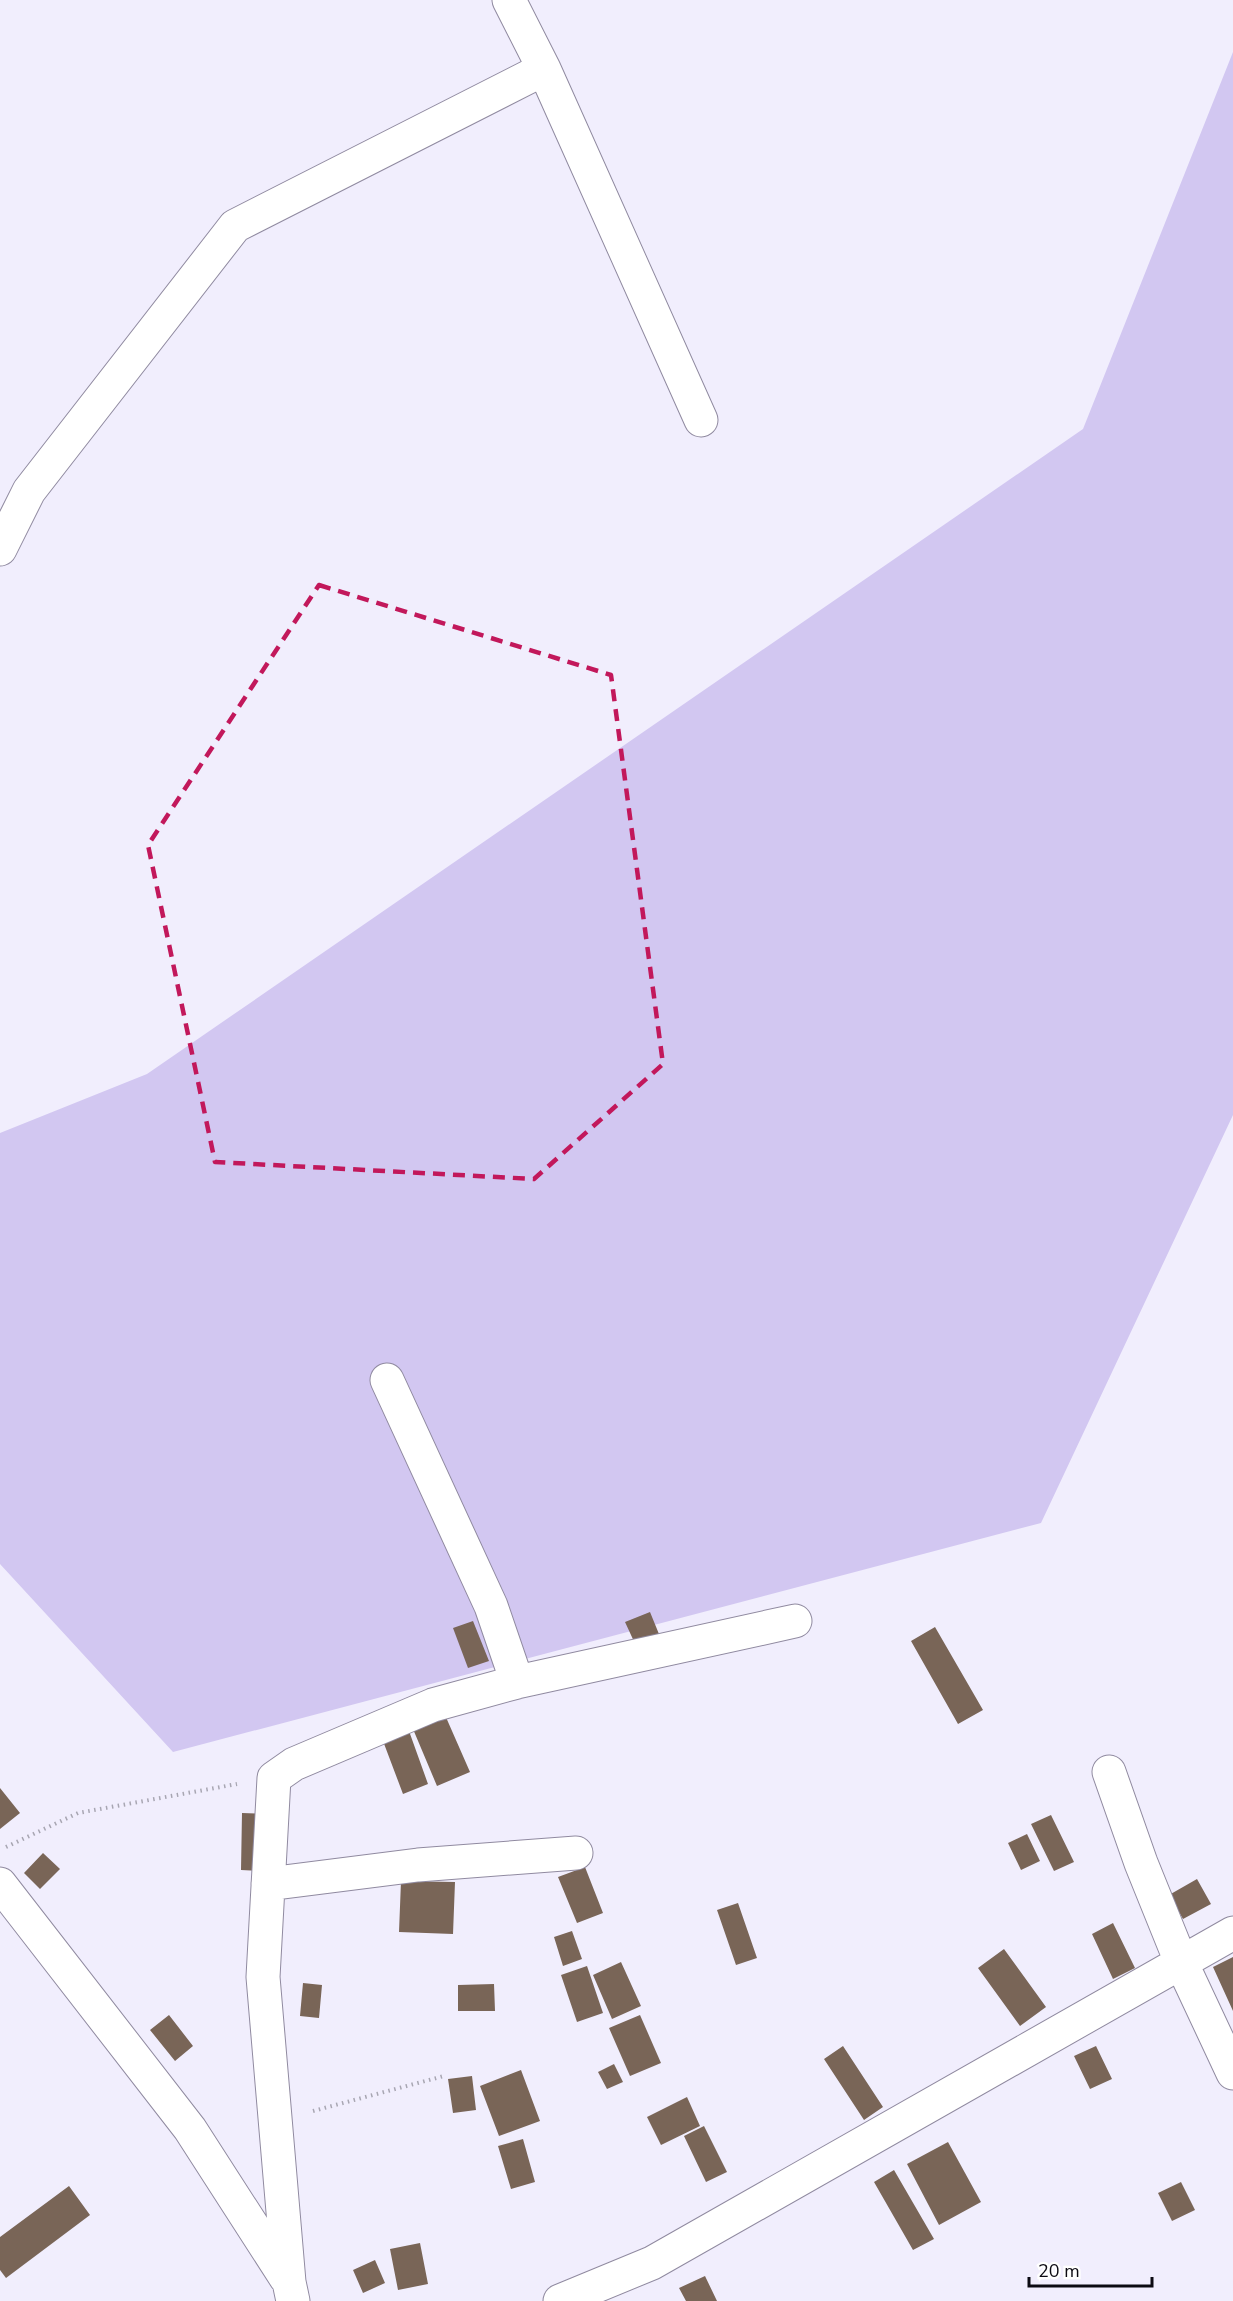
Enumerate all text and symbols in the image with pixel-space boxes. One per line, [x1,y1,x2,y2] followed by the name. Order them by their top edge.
[1029,2250,1152,2288] scale bar
[1038,2259,1080,2283] text: 20 m

